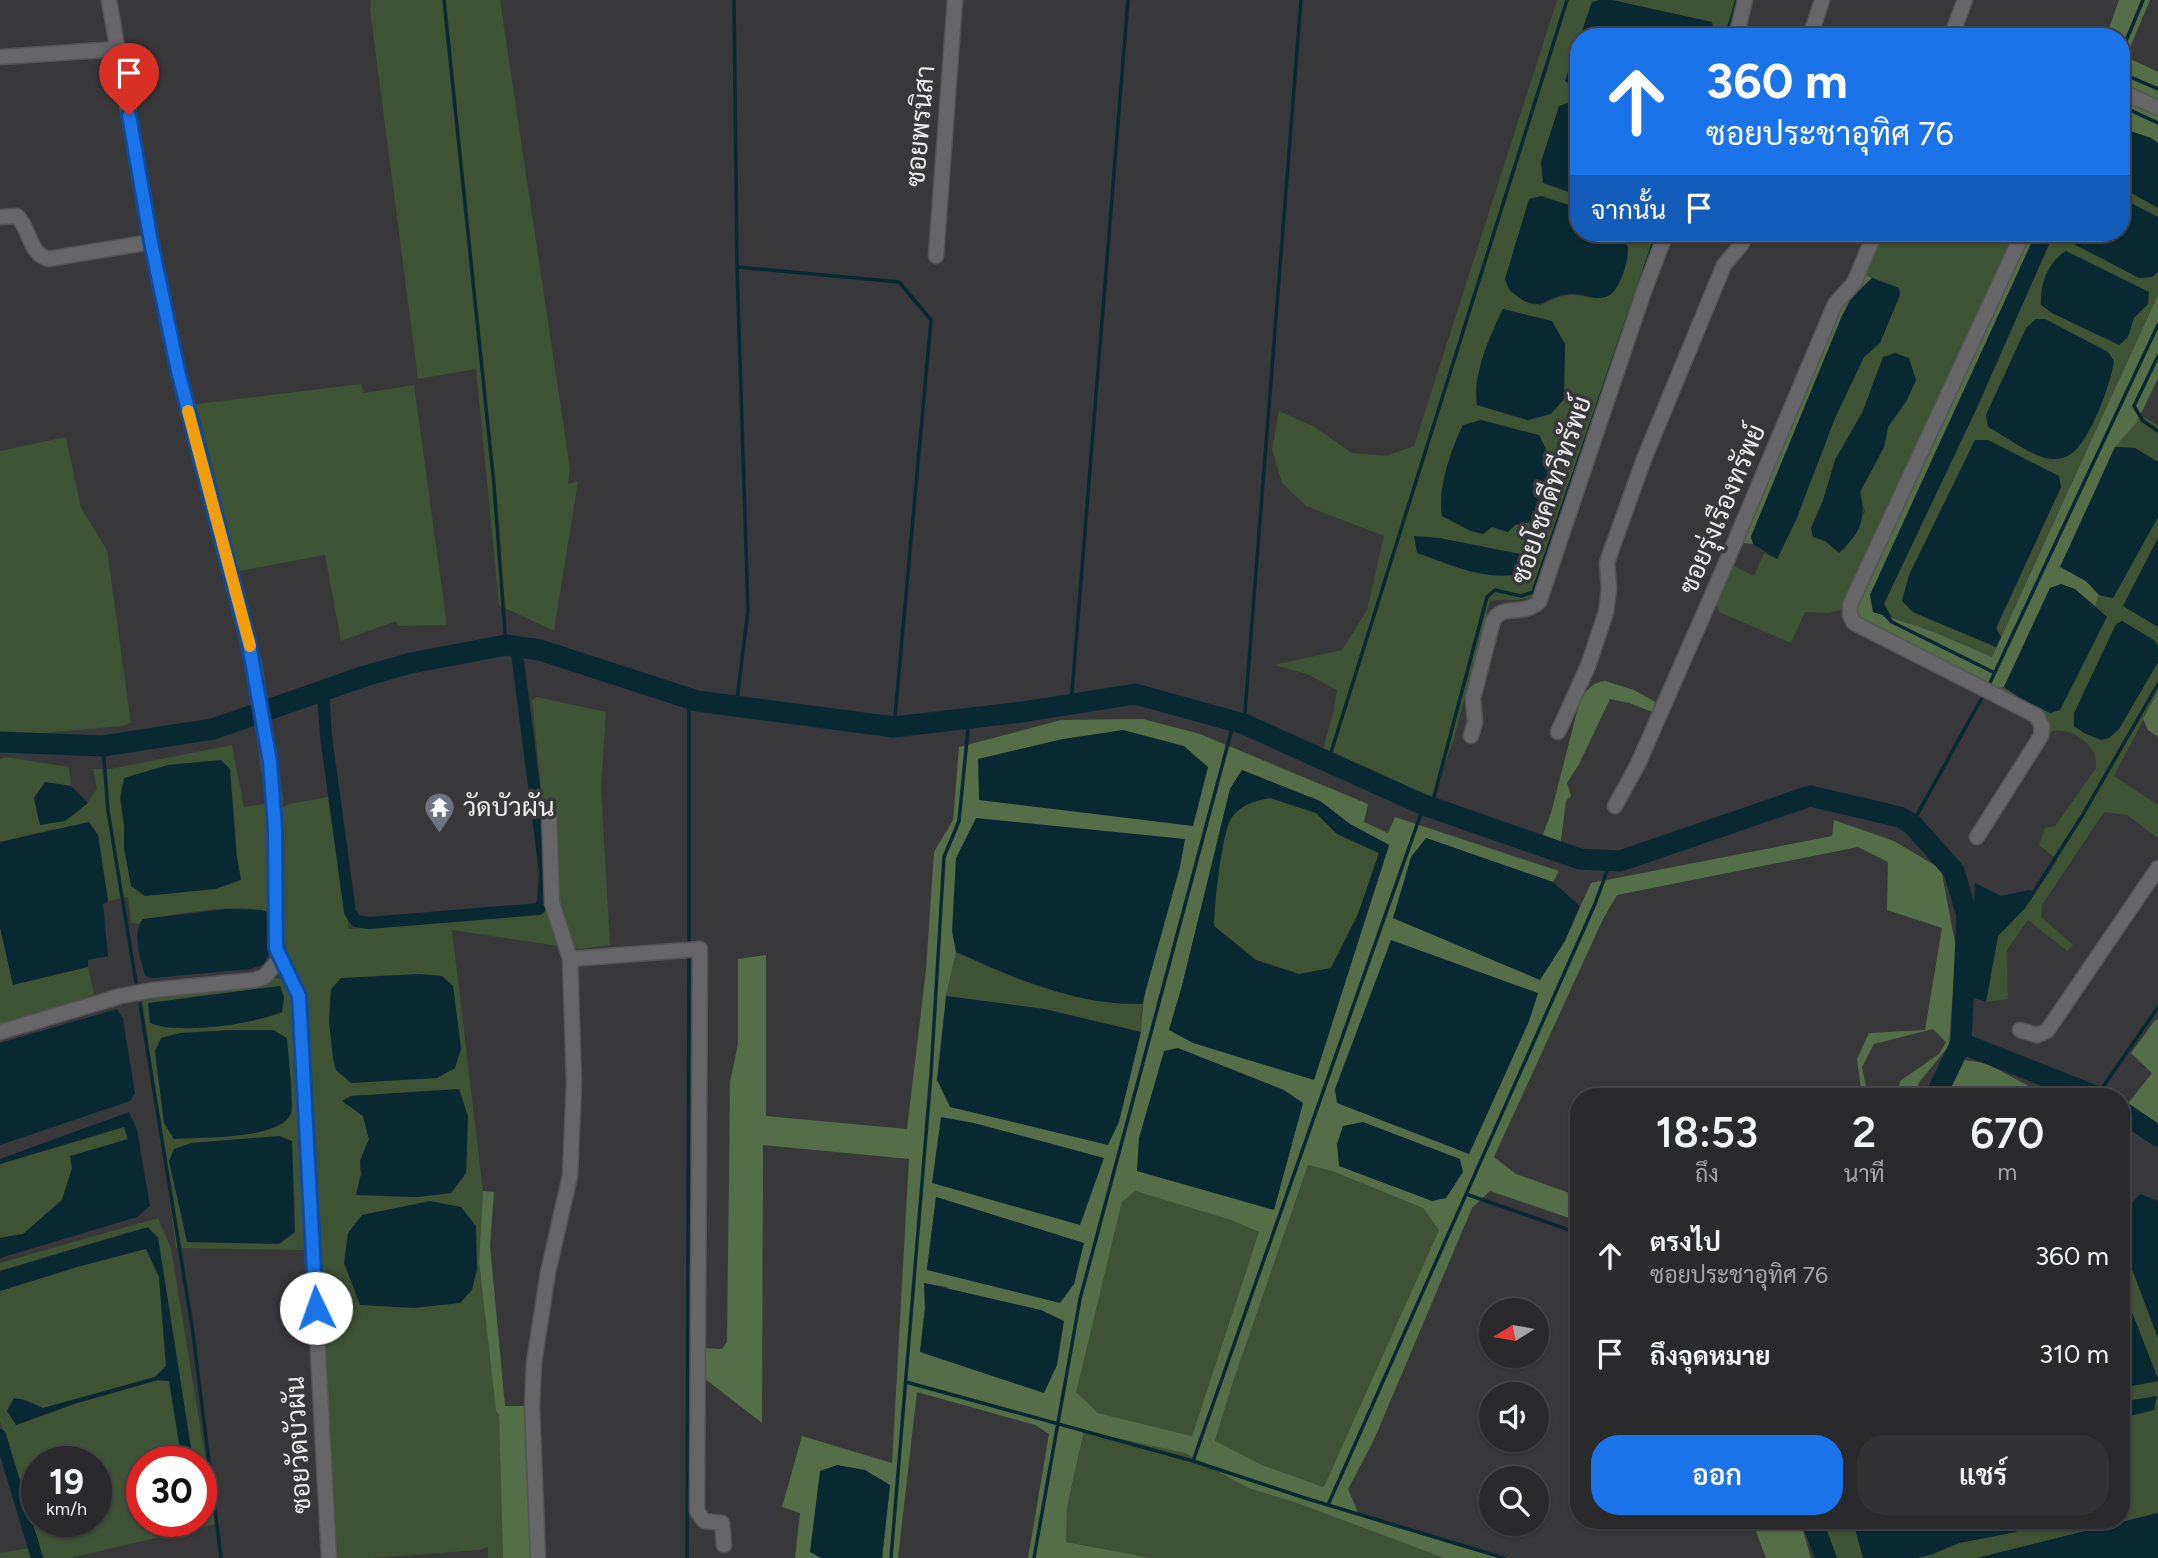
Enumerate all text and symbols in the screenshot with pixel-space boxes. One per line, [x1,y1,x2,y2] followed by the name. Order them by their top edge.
[99,43,159,115] pin
[1706,51,1848,110] text: 360 m
[110,54,148,92] icon: arrive
[1591,56,1682,147] icon: ahead
[899,64,941,188] street label: ซอยพรนิสา
[1706,115,1954,153] text: ซอยประชาอุทิศ 76
[1680,189,1718,227] icon: arrive
[1591,194,1666,226] text: จากนั้น
[1503,392,1598,588] street label: ซอยโชคดีทวีทรัพย์
[1671,419,1774,600] street label: ซอยรุ่งเรืองทรัพย์
[423,790,457,834] temple icon: วัดบัวผัน
[463,791,555,823] place label: วัดบัวผัน
[1656,1107,1758,1158] text: 18:53
[1852,1107,1876,1158] text: 2
[1970,1108,2044,1159] text: 670
[1998,1158,2017,1186] text: m
[1695,1160,1719,1188] text: ถึง
[1844,1160,1885,1188] text: นาที
[1650,1226,1721,1258] text: ตรงไป
[1591,1237,1629,1275] icon: ahead
[2035,1240,2109,1272] text: 360 m
[1650,1261,1828,1289] text: ซอยประชาอุทิศ 76
[279,1271,353,1345] position arrow
[1479,1298,1549,1368] north arrow
[1479,1298,1549,1536] map controls
[1591,1335,1629,1373] icon: arrive
[2039,1338,2109,1370] text: 310 m
[1650,1340,1771,1372] text: ถึงจุดหมาย
[278,1375,318,1515] street label: ซอยวัดบัวผัน
[1479,1382,1549,1452] button: sound
[1591,1435,1843,1515] button: ออก
[1857,1435,2109,1515] button: แชร์
[126,1446,217,1537] speed limit sign: 30
[49,1461,84,1503] text: 19
[1479,1466,1549,1536] button: search
[46,1498,87,1520] text: km/h

